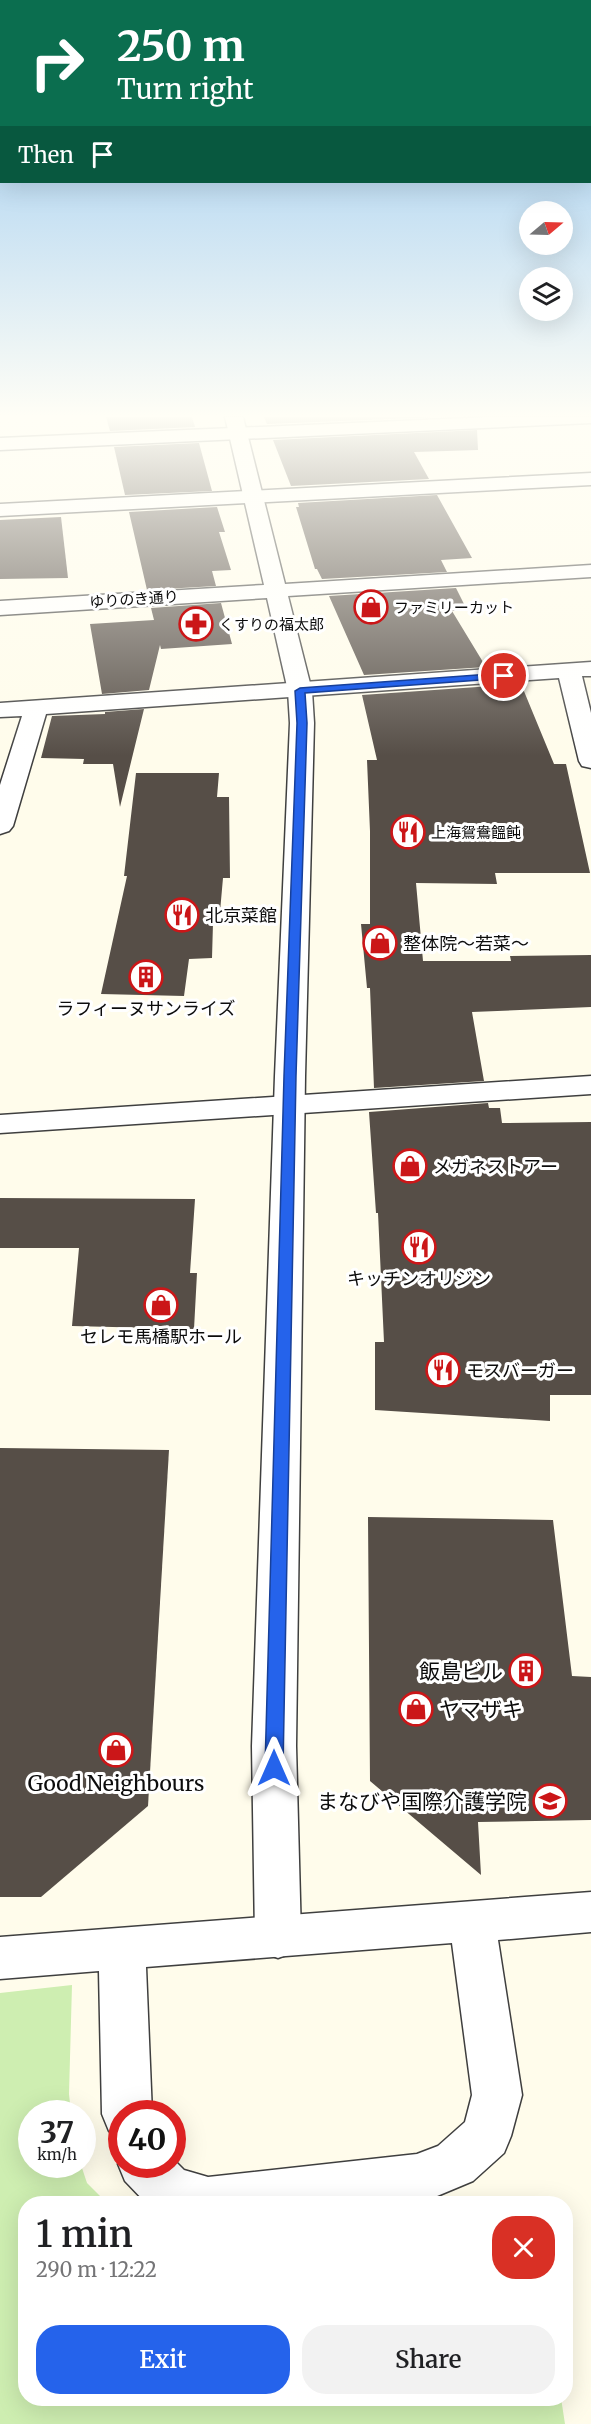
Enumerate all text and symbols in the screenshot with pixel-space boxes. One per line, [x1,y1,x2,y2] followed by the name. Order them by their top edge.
[117,20,245,72] text: 250 m
[18,24,96,102] icon: right
[117,72,254,106] text: Turn right
[86,138,119,171] icon: arrive
[18,141,74,169] text: Then
[519,201,573,255] north arrow
[519,201,573,321] map controls
[519,267,573,321] button: layers
[89,586,179,612] street label: ゆりのき通り
[353,589,389,625] shop icon: ファミリーカット
[394,598,514,617] place label: ファミリーカット
[178,606,214,642] pharmacy icon: くすりの福太郎
[219,615,324,634] place label: くすりの福太郎
[478,650,529,701] pin
[487,659,520,692] icon: arrive
[390,814,426,850] restaurant icon: 上海鴛鴦饂飩
[431,823,521,842] place label: 上海鴛鴦饂飩
[164,897,200,933] restaurant icon: 北京菜館
[205,904,277,927] place label: 北京菜館
[362,925,398,961] shop icon: 整体院〜若菜〜
[403,932,529,955] place label: 整体院〜若菜〜
[128,959,164,995] building icon: ラフィーヌサンライズ
[56,997,236,1020] place label: ラフィーヌサンライズ
[392,1148,428,1184] shop icon: メガネストアー
[433,1155,558,1178] place label: メガネストアー
[401,1229,437,1265] restaurant icon: キッチンオリジン
[347,1267,491,1290] place label: キッチンオリジン
[143,1287,179,1323] shop icon: セレモ馬橋駅ホール
[80,1325,242,1348] place label: セレモ馬橋駅ホール
[425,1352,461,1388] restaurant icon: モスバーガー
[466,1359,574,1382] place label: モスバーガー
[508,1653,544,1689] building icon: 飯島ビル
[419,1658,503,1685] place label: 飯島ビル
[398,1691,434,1727] shop icon: ヤマザキ
[439,1696,523,1723] place label: ヤマザキ
[98,1732,134,1768] shop icon: Good Neighbours
[242,1736,306,1800] position arrow
[28,1770,204,1797] place label: Good Neighbours
[532,1783,568,1819] school or university icon: まなびや国際介護学院
[317,1788,527,1815] place label: まなびや国際介護学院
[108,2100,186,2178] speed limit sign: 40
[40,2113,74,2151] text: 37
[37,2145,77,2164] text: km/h
[36,2212,133,2257] text: 1 min
[492,2216,555,2279] button: close
[36,2257,157,2282] text: 290 m · 12:22
[36,2325,290,2394] button: Exit
[302,2325,555,2394] button: Share

